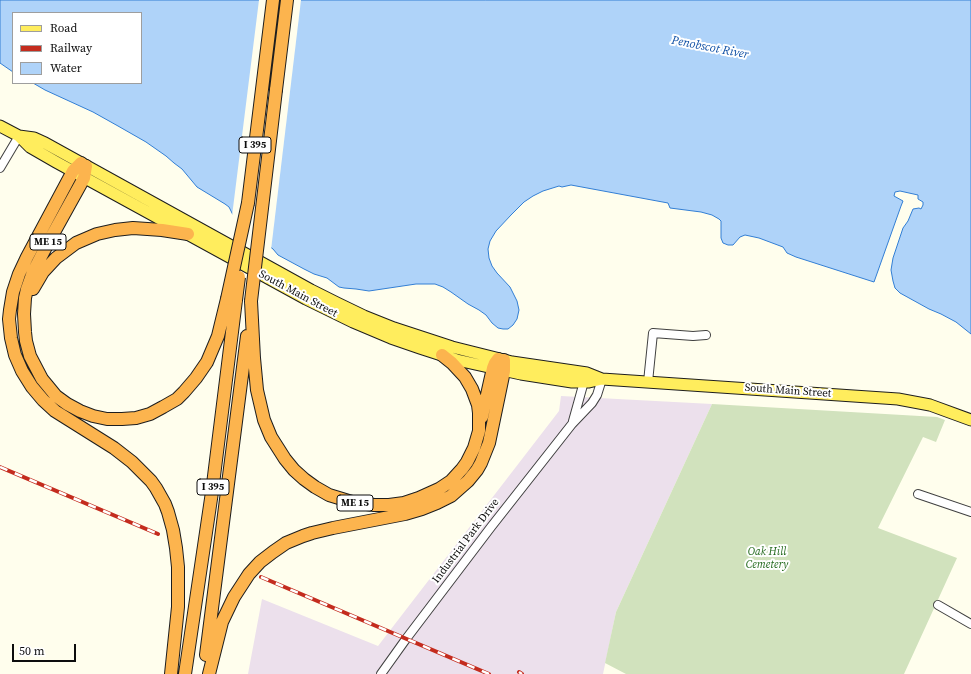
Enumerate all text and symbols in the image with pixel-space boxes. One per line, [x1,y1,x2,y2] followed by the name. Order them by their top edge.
[12,12,142,84] legend
[50,20,77,36] text: Road
[670,33,750,63] water label: Penobscot River
[50,40,92,56] text: Railway
[50,60,82,76] text: Water
[239,137,271,153] road number: I 395
[30,234,66,250] road number: ME 15
[257,268,339,320] street label: South Main Street
[744,381,832,401] street label: South Main Street
[197,479,229,495] road number: I 395
[337,495,373,511] road number: ME 15
[430,496,502,586] street label: Industrial Park Drive
[746,545,788,571] park label: Oak Hill Cemetery
[14,636,78,662] scale bar
[19,643,45,659] text: 50 m

